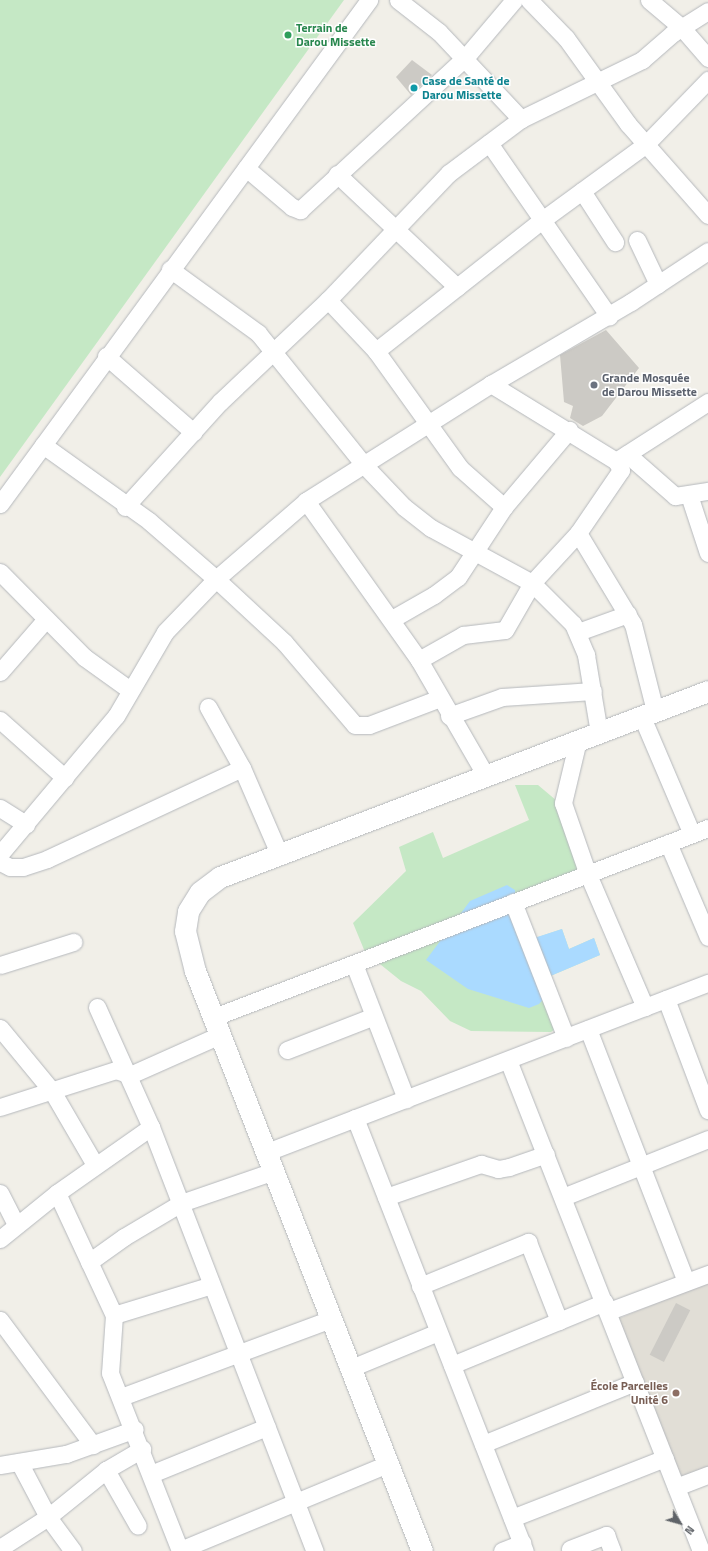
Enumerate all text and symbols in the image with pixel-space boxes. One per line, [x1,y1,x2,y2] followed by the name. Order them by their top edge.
[296,21,376,49] place label: Terrain de Darou Missette
[283,30,293,40] marker: Terrain de Darou Missette
[422,74,510,102] place label: Case de Santé de Darou Missette
[409,83,419,93] marker: Case de Santé de Darou Missette
[602,371,697,399] place label: Grande Mosquée de Darou Missette
[589,380,599,390] marker: Grande Mosquée de Darou Missette
[590,1379,668,1407] place label: École Parcelles Unité 6
[671,1388,681,1398] marker: École Parcelles Unité 6
[660,1503,700,1543] north arrow
[681,1522,698,1538] text: N

